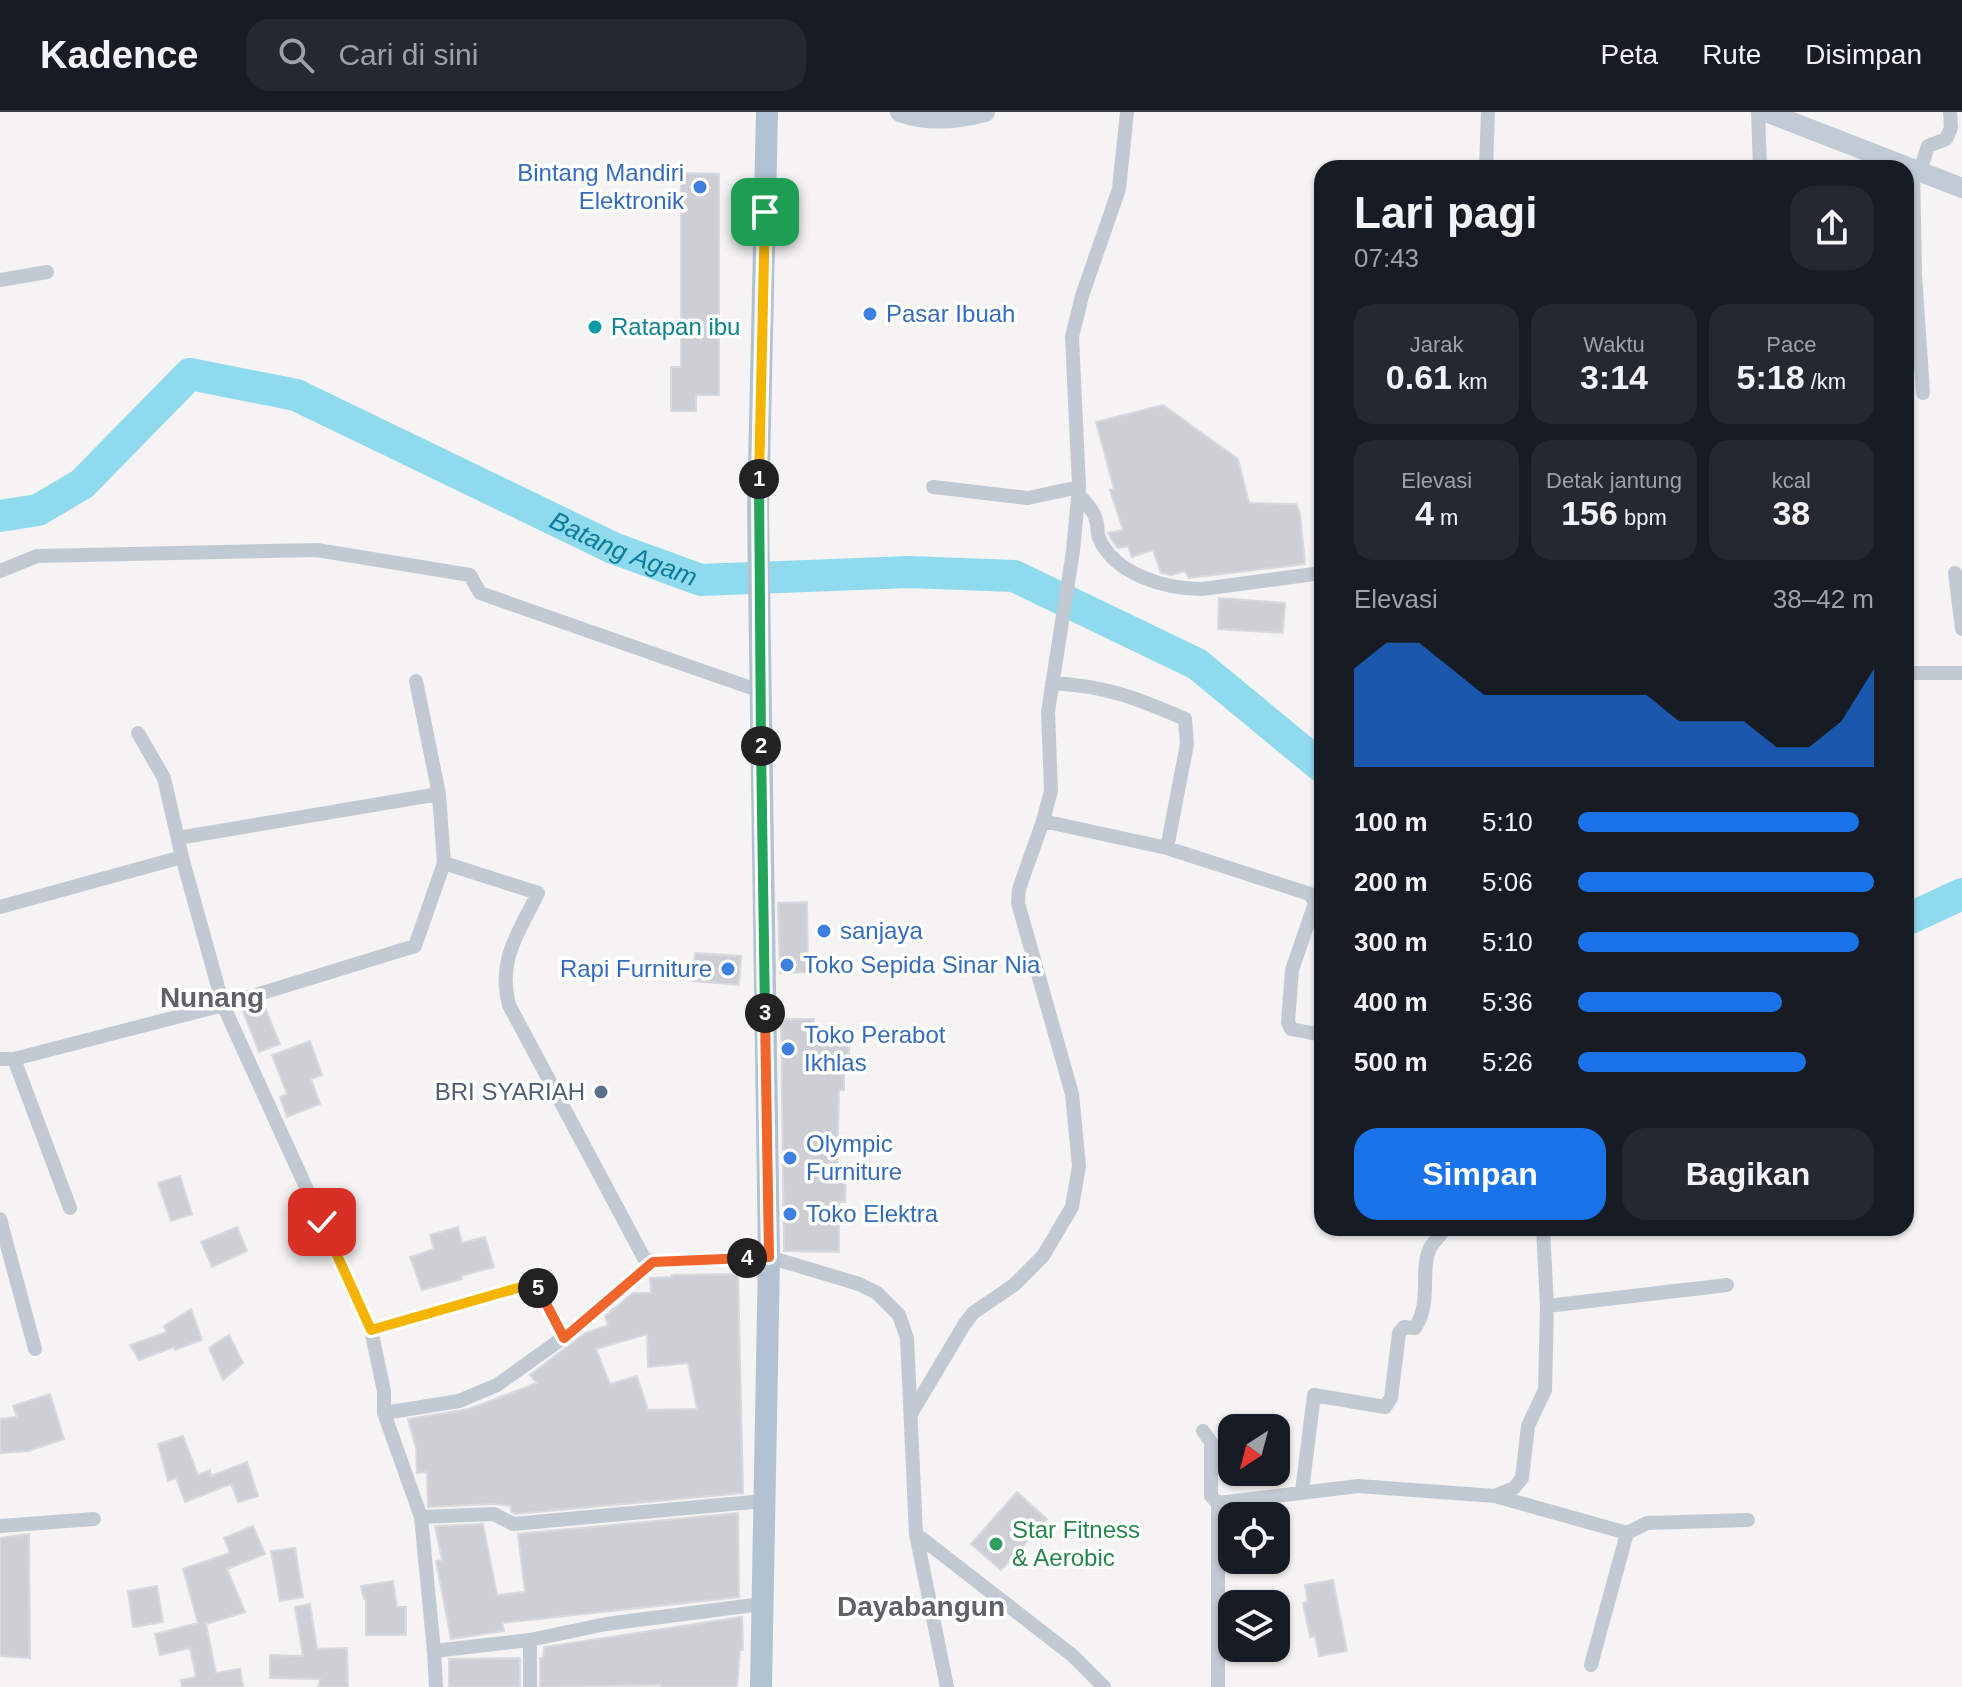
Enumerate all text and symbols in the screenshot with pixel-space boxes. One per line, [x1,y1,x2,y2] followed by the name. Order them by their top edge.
[246,19,806,91] search box
[274,33,318,77] icon: search
[40,34,198,76] text: Kadence
[338,38,478,71] text: Cari di sini
[1601,39,1658,70] text: Peta
[1702,39,1761,70] text: Rute
[1805,39,1922,70] text: Disimpan
[517,159,685,214] place label: Bintang Mandiri Elektronik
[691,178,709,196] marker: Bintang Mandiri Elektronik
[731,178,799,246] pin
[1790,186,1874,270] button: share
[1354,188,1537,237] text: Lari pagi
[743,190,787,234] icon: arrive
[1354,243,1419,273] text: 07:43
[886,300,1015,327] place label: Pasar Ibuah
[861,305,879,323] marker: Pasar Ibuah
[611,313,740,340] place label: Ratapan ibu
[586,318,604,336] marker: Ratapan ibu
[1410,332,1464,357] text: Jarak
[1583,332,1645,357] text: Waktu
[1766,332,1816,357] text: Pace
[1386,358,1452,396] text: 0.61
[1580,358,1648,396] text: 3:14
[1737,358,1805,396] text: 5:18
[1452,369,1487,394] text: km
[1805,369,1846,394] text: /km
[739,459,779,499] pin: 1
[753,466,765,491] text: 1
[1401,468,1472,493] text: Elevasi
[1546,468,1682,493] text: Detak jantung
[1772,468,1811,493] text: kcal
[1415,494,1434,532] text: 4
[1561,494,1618,532] text: 156
[1772,494,1810,532] text: 38
[545,505,701,592] water label: Batang Agam
[1434,505,1458,530] text: m
[1618,505,1667,530] text: bpm
[1354,584,1438,614] text: Elevasi
[1773,584,1874,614] text: 38–42 m
[741,726,781,766] pin: 2
[755,733,767,758] text: 2
[1354,807,1428,837] text: 100 m
[1482,807,1533,837] text: 5:10
[1354,867,1428,897] text: 200 m
[1482,867,1533,897] text: 5:06
[840,917,923,944] place label: sanjaya
[815,922,833,940] marker: sanjaya
[1354,927,1428,957] text: 300 m
[1482,927,1533,957] text: 5:10
[803,951,1041,978] place label: Toko Sepida Sinar Nia
[560,955,712,982] place label: Rapi Furniture
[778,956,796,974] marker: Toko Sepida Sinar Nia
[719,960,737,978] marker: Rapi Furniture
[160,982,264,1013] district label: Nunang
[1354,987,1428,1017] text: 400 m
[1482,987,1533,1017] text: 5:36
[745,993,785,1033] pin: 3
[759,1000,771,1025] text: 3
[804,1021,946,1076] place label: Toko Perabot Ikhlas
[779,1040,797,1058] marker: Toko Perabot Ikhlas
[1354,1047,1428,1077] text: 500 m
[1482,1047,1533,1077] text: 5:26
[435,1078,585,1105] place label: BRI SYARIAH
[592,1083,610,1101] marker: BRI SYARIAH
[1354,1128,1606,1220] button: Simpan
[1622,1128,1874,1220] button: Bagikan
[806,1130,902,1185] place label: Olympic Furniture
[781,1149,799,1167] marker: Olympic Furniture
[288,1188,356,1256] pin
[300,1200,344,1244] icon: check
[806,1200,939,1227] place label: Toko Elektra
[781,1205,799,1223] marker: Toko Elektra
[727,1238,767,1278] pin: 4
[741,1245,753,1270] text: 4
[518,1268,558,1308] pin: 5
[532,1275,544,1300] text: 5
[1218,1414,1290,1486] north arrow
[1218,1414,1290,1662] map controls
[1218,1502,1290,1574] button: locate
[1012,1516,1140,1571] place label: Star Fitness & Aerobic
[987,1535,1005,1553] marker: Star Fitness & Aerobic
[1218,1590,1290,1662] button: layers
[837,1591,1005,1622] district label: Dayabangun

